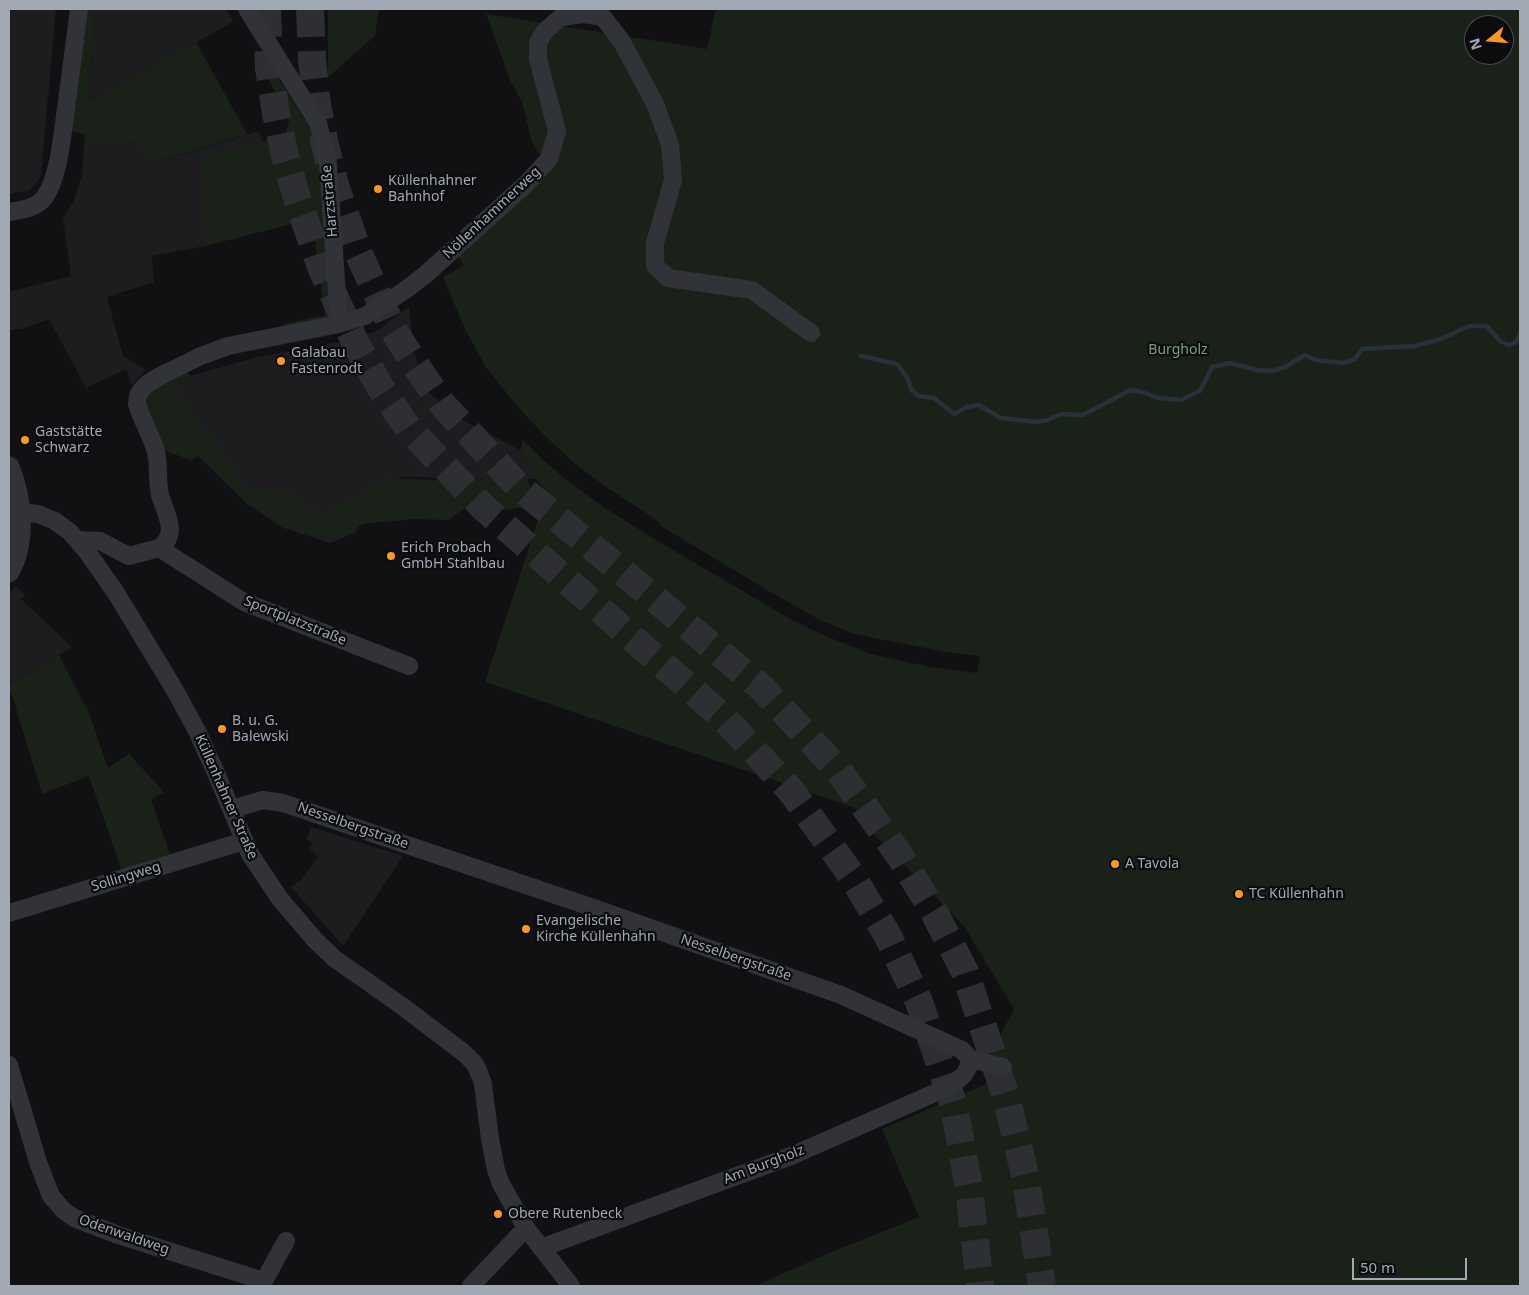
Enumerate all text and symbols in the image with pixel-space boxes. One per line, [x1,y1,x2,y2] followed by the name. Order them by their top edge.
[1464,15,1514,65] north arrow
[1464,36,1486,52] text: N
[318,164,342,238] street label: Harzstraße
[440,164,544,262] street label: Nöllenhammerweg
[388,173,477,206] place label: Küllenhahner Bahnhof
[372,183,384,195] marker: Küllenhahner Bahnhof
[1148,342,1208,358] park label: Burgholz
[291,345,362,378] place label: Galabau Fastenrodt
[275,355,287,367] marker: Galabau Fastenrodt
[35,424,102,457] place label: Gaststätte Schwarz
[19,434,31,446] marker: Gaststätte Schwarz
[401,540,505,572] place label: Erich Probach GmbH Stahlbau
[385,550,397,562] marker: Erich Probach GmbH Stahlbau
[241,593,349,649] street label: Sportplatzstraße
[232,713,289,746] place label: B. u. G. Balewski
[216,723,228,735] marker: B. u. G. Balewski
[191,732,261,862] street label: Küllenhahner Straße
[295,799,411,853] street label: Nesselbergstraße
[1125,856,1179,872] place label: A Tavola
[89,858,163,896] street label: Sollingweg
[1109,858,1121,870] marker: A Tavola
[1249,886,1344,902] place label: TC Küllenhahn
[1233,888,1245,900] marker: TC Küllenhahn
[536,913,656,946] place label: Evangelische Kirche Küllenhahn
[520,923,532,935] marker: Evangelische Kirche Küllenhahn
[678,931,794,985] street label: Nesselbergstraße
[721,1142,807,1188] street label: Am Burgholz
[508,1206,622,1222] place label: Obere Rutenbeck
[492,1208,504,1220] marker: Obere Rutenbeck
[77,1212,171,1258] street label: Odenwaldweg
[1354,1248,1469,1280] scale bar
[1360,1257,1395,1277] text: 50 m

